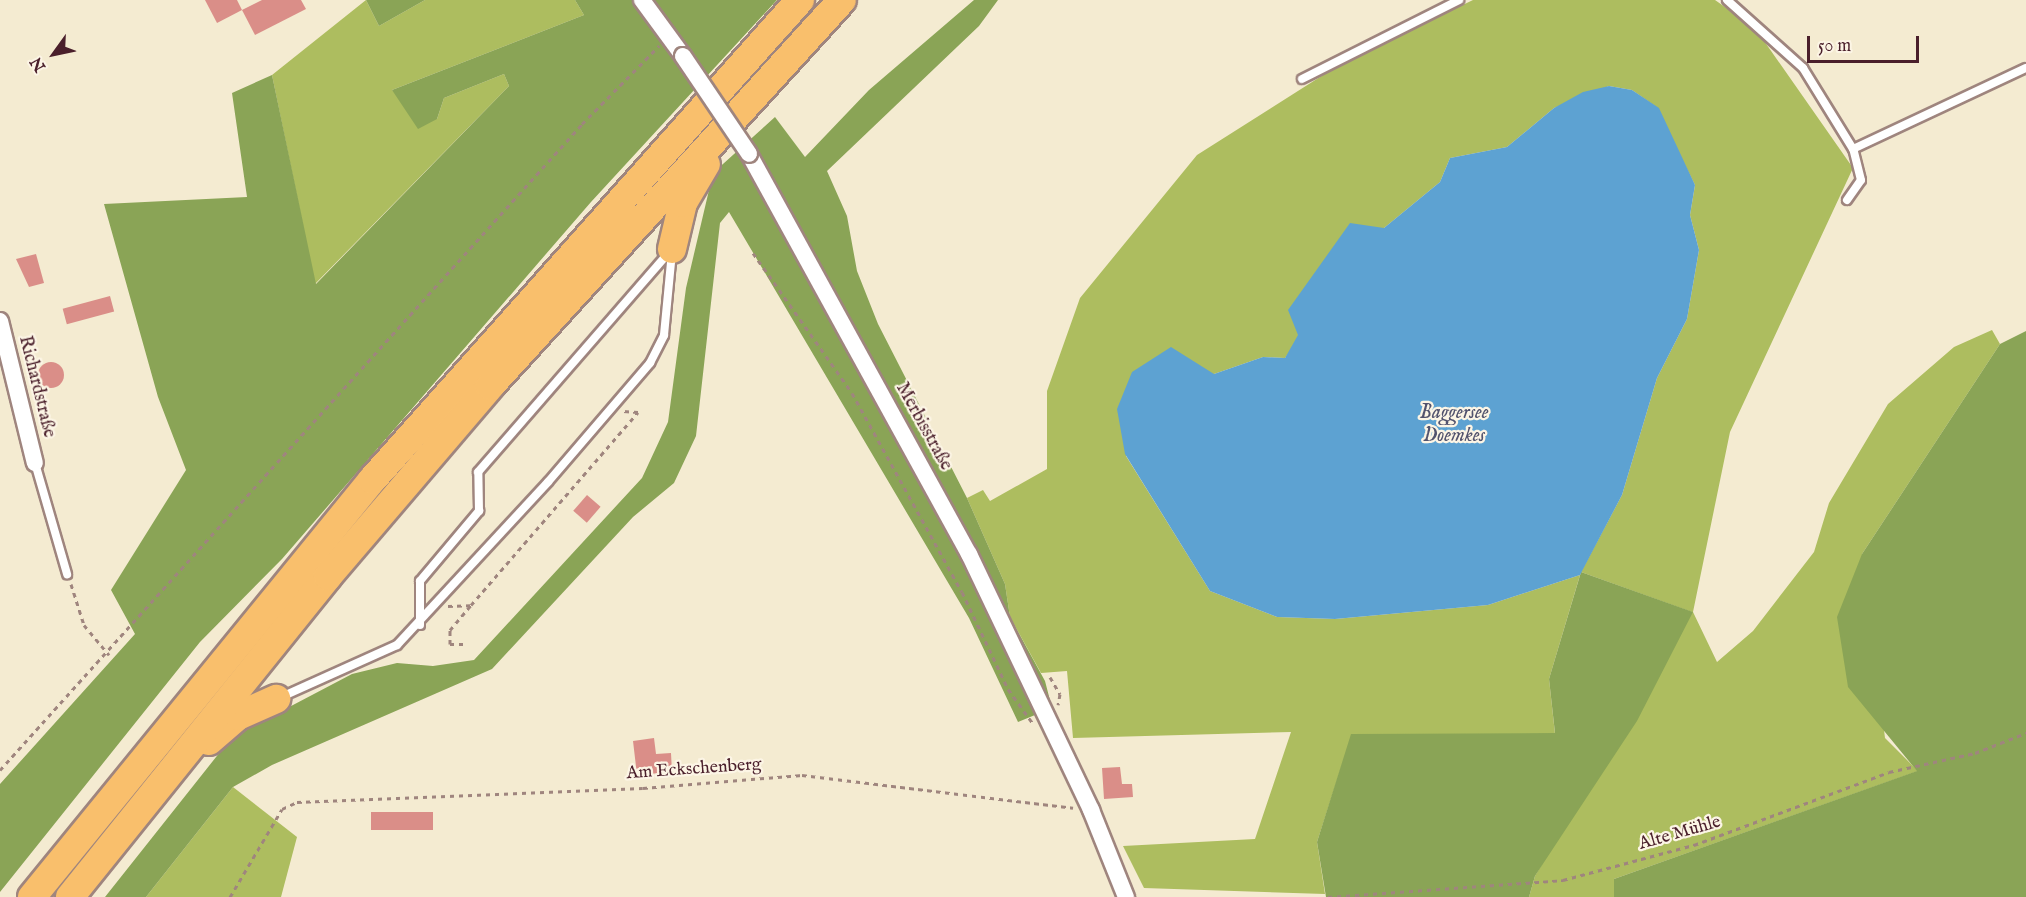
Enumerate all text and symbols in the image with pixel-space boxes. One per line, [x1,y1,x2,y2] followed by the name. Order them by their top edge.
[24,24,84,84] north arrow
[1810,24,1922,62] scale bar
[1818,35,1851,58] text: 50 m
[27,53,51,75] text: N
[13,334,59,440] street label: Richardstraße
[890,379,956,475] street label: Merbisstraße
[1420,401,1488,448] water label: Baggersee Doemkes
[626,755,762,785] street label: Am Eckschenberg
[1637,812,1723,856] street label: Alte Mühle

